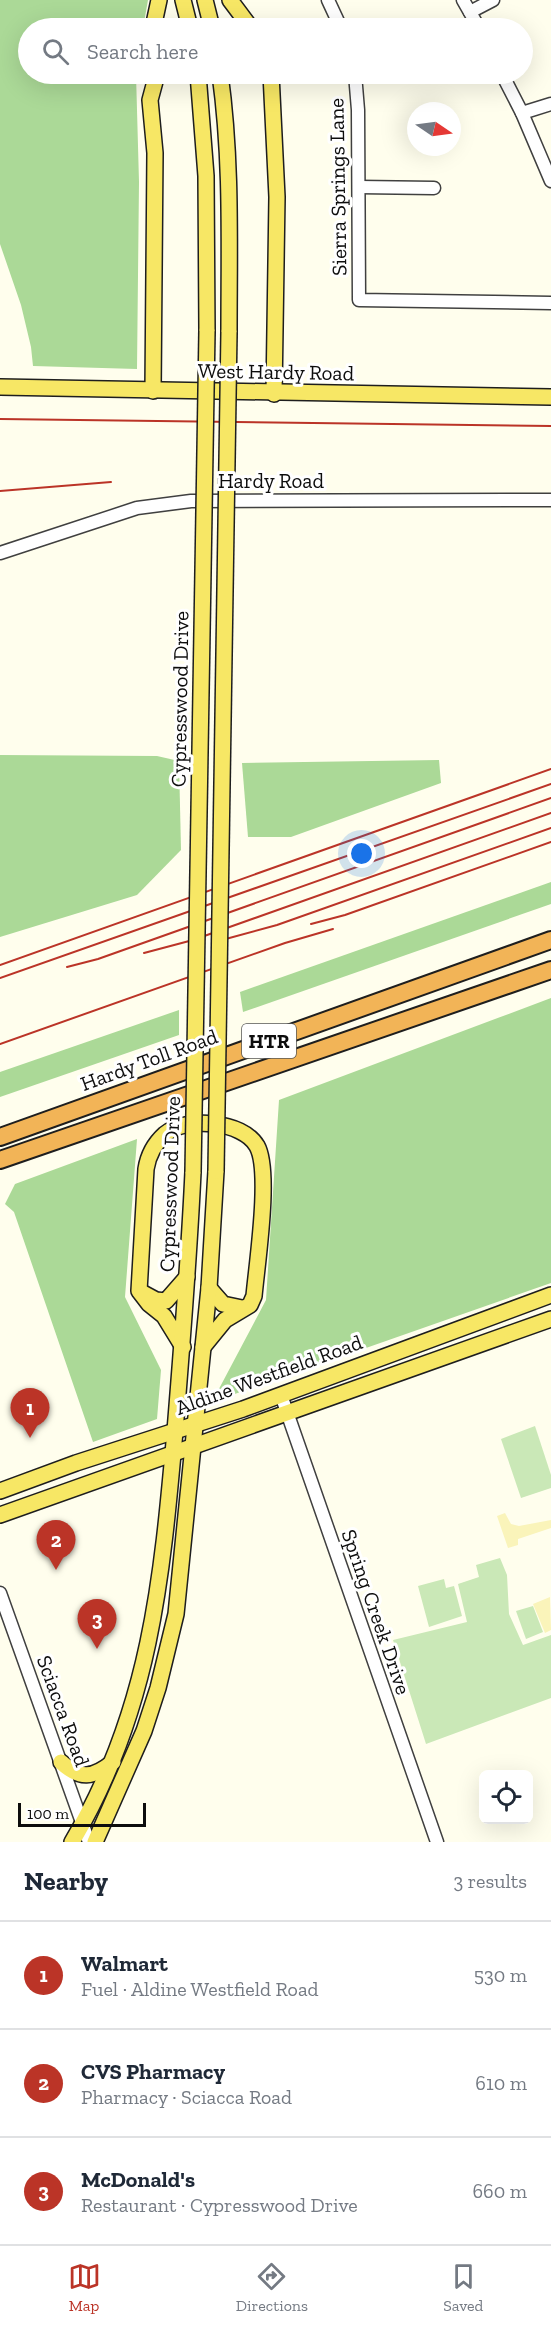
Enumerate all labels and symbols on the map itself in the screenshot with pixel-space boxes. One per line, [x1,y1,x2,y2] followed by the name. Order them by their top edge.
[323,98,352,276] street label: Sierra Springs Lane
[407,102,461,156] north arrow
[198,358,355,385] street label: West Hardy Road
[218,468,325,493] street label: Hardy Road
[165,611,194,787] street label: Cypresswood Drive
[347,839,376,868] your location
[77,1023,221,1096] street label: Hardy Toll Road
[242,1024,296,1058] road number: HTR
[154,1095,185,1272] street label: Cypresswood Drive
[172,1329,366,1420] street label: Aldine Westfield Road
[10,1388,50,1438] pin: 1
[36,1520,76,1570] pin: 2
[336,1526,416,1698] street label: Spring Creek Drive
[78,1600,116,1649] pin: 3
[32,1652,95,1770] street label: Sciacca Road
[18,1800,146,1828] scale bar

